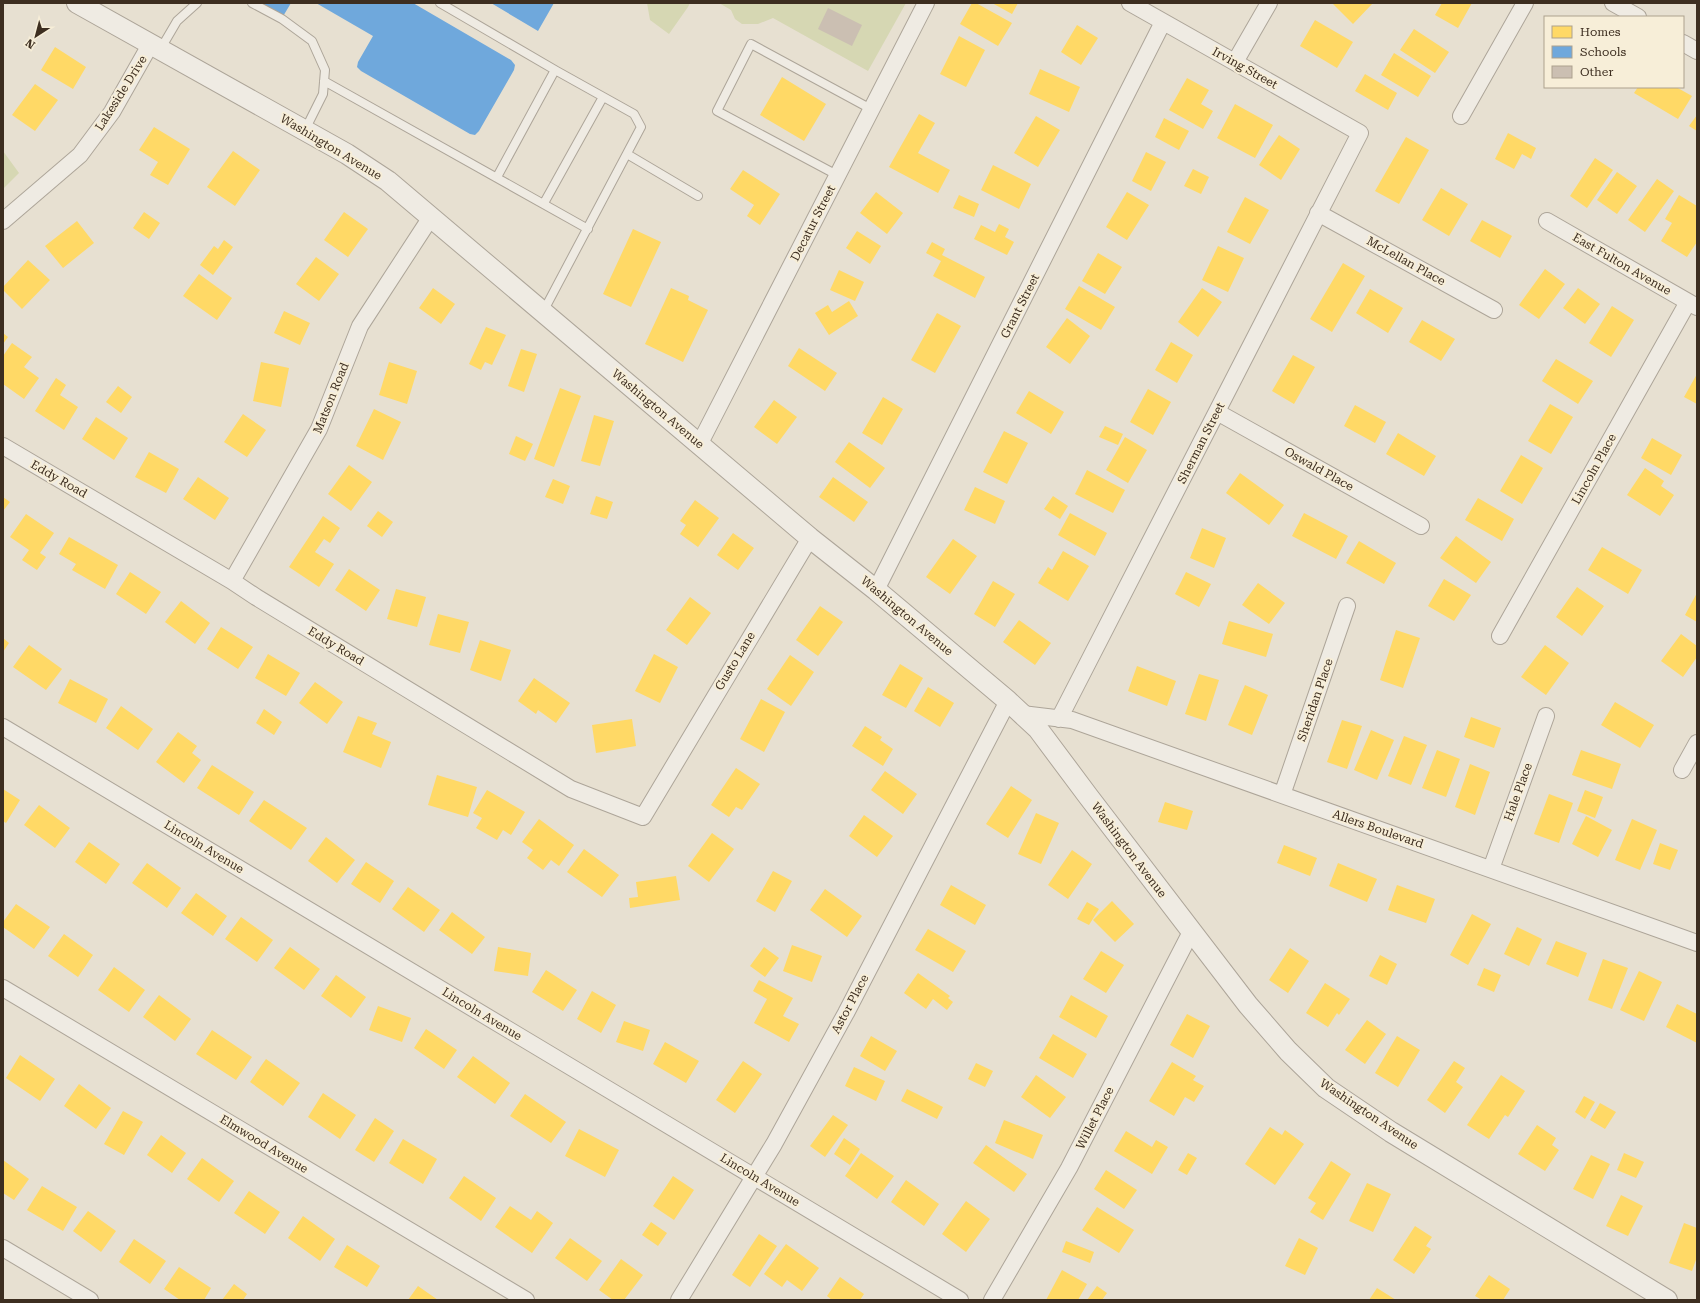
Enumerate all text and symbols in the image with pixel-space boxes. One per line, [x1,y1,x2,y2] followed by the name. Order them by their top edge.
[16,16,56,56] north arrow
[1544,16,1684,88] legend
[1580,25,1621,39] text: Homes
[23,36,38,51] text: N
[1210,44,1281,92] street label: Irving Street
[1580,45,1627,59] text: Schools
[92,52,150,133] street label: Lakeside Drive
[1580,65,1613,79] text: Other
[278,111,385,183] street label: Washington Avenue
[788,182,838,263] street label: Decatur Street
[1570,230,1674,298] street label: East Fulton Avenue
[1364,234,1448,289] street label: McLellan Place
[998,271,1042,341] street label: Grant Street
[310,360,352,436] street label: Matson Road
[609,366,707,452] street label: Washington Avenue
[1174,400,1228,486] street label: Sherman Street
[1569,431,1619,507] street label: Lincoln Place
[1282,444,1356,494] street label: Oswald Place
[28,457,90,501] street label: Eddy Road
[858,573,956,659] street label: Washington Avenue
[306,624,367,668] street label: Eddy Road
[712,629,758,693] street label: Gusto Lane
[1294,656,1336,743] street label: Sheridan Place
[1501,761,1535,823] street label: Hale Place
[1089,800,1170,901] street label: Washington Avenue
[1331,807,1426,851] street label: Allers Boulevard
[162,818,247,877] street label: Lincoln Avenue
[829,972,872,1036] street label: Astor Place
[440,985,525,1044] street label: Lincoln Avenue
[1317,1076,1421,1152] street label: Washington Avenue
[1073,1084,1117,1152] street label: Willet Place
[217,1112,311,1176] street label: Elmwood Avenue
[718,1151,803,1210] street label: Lincoln Avenue

